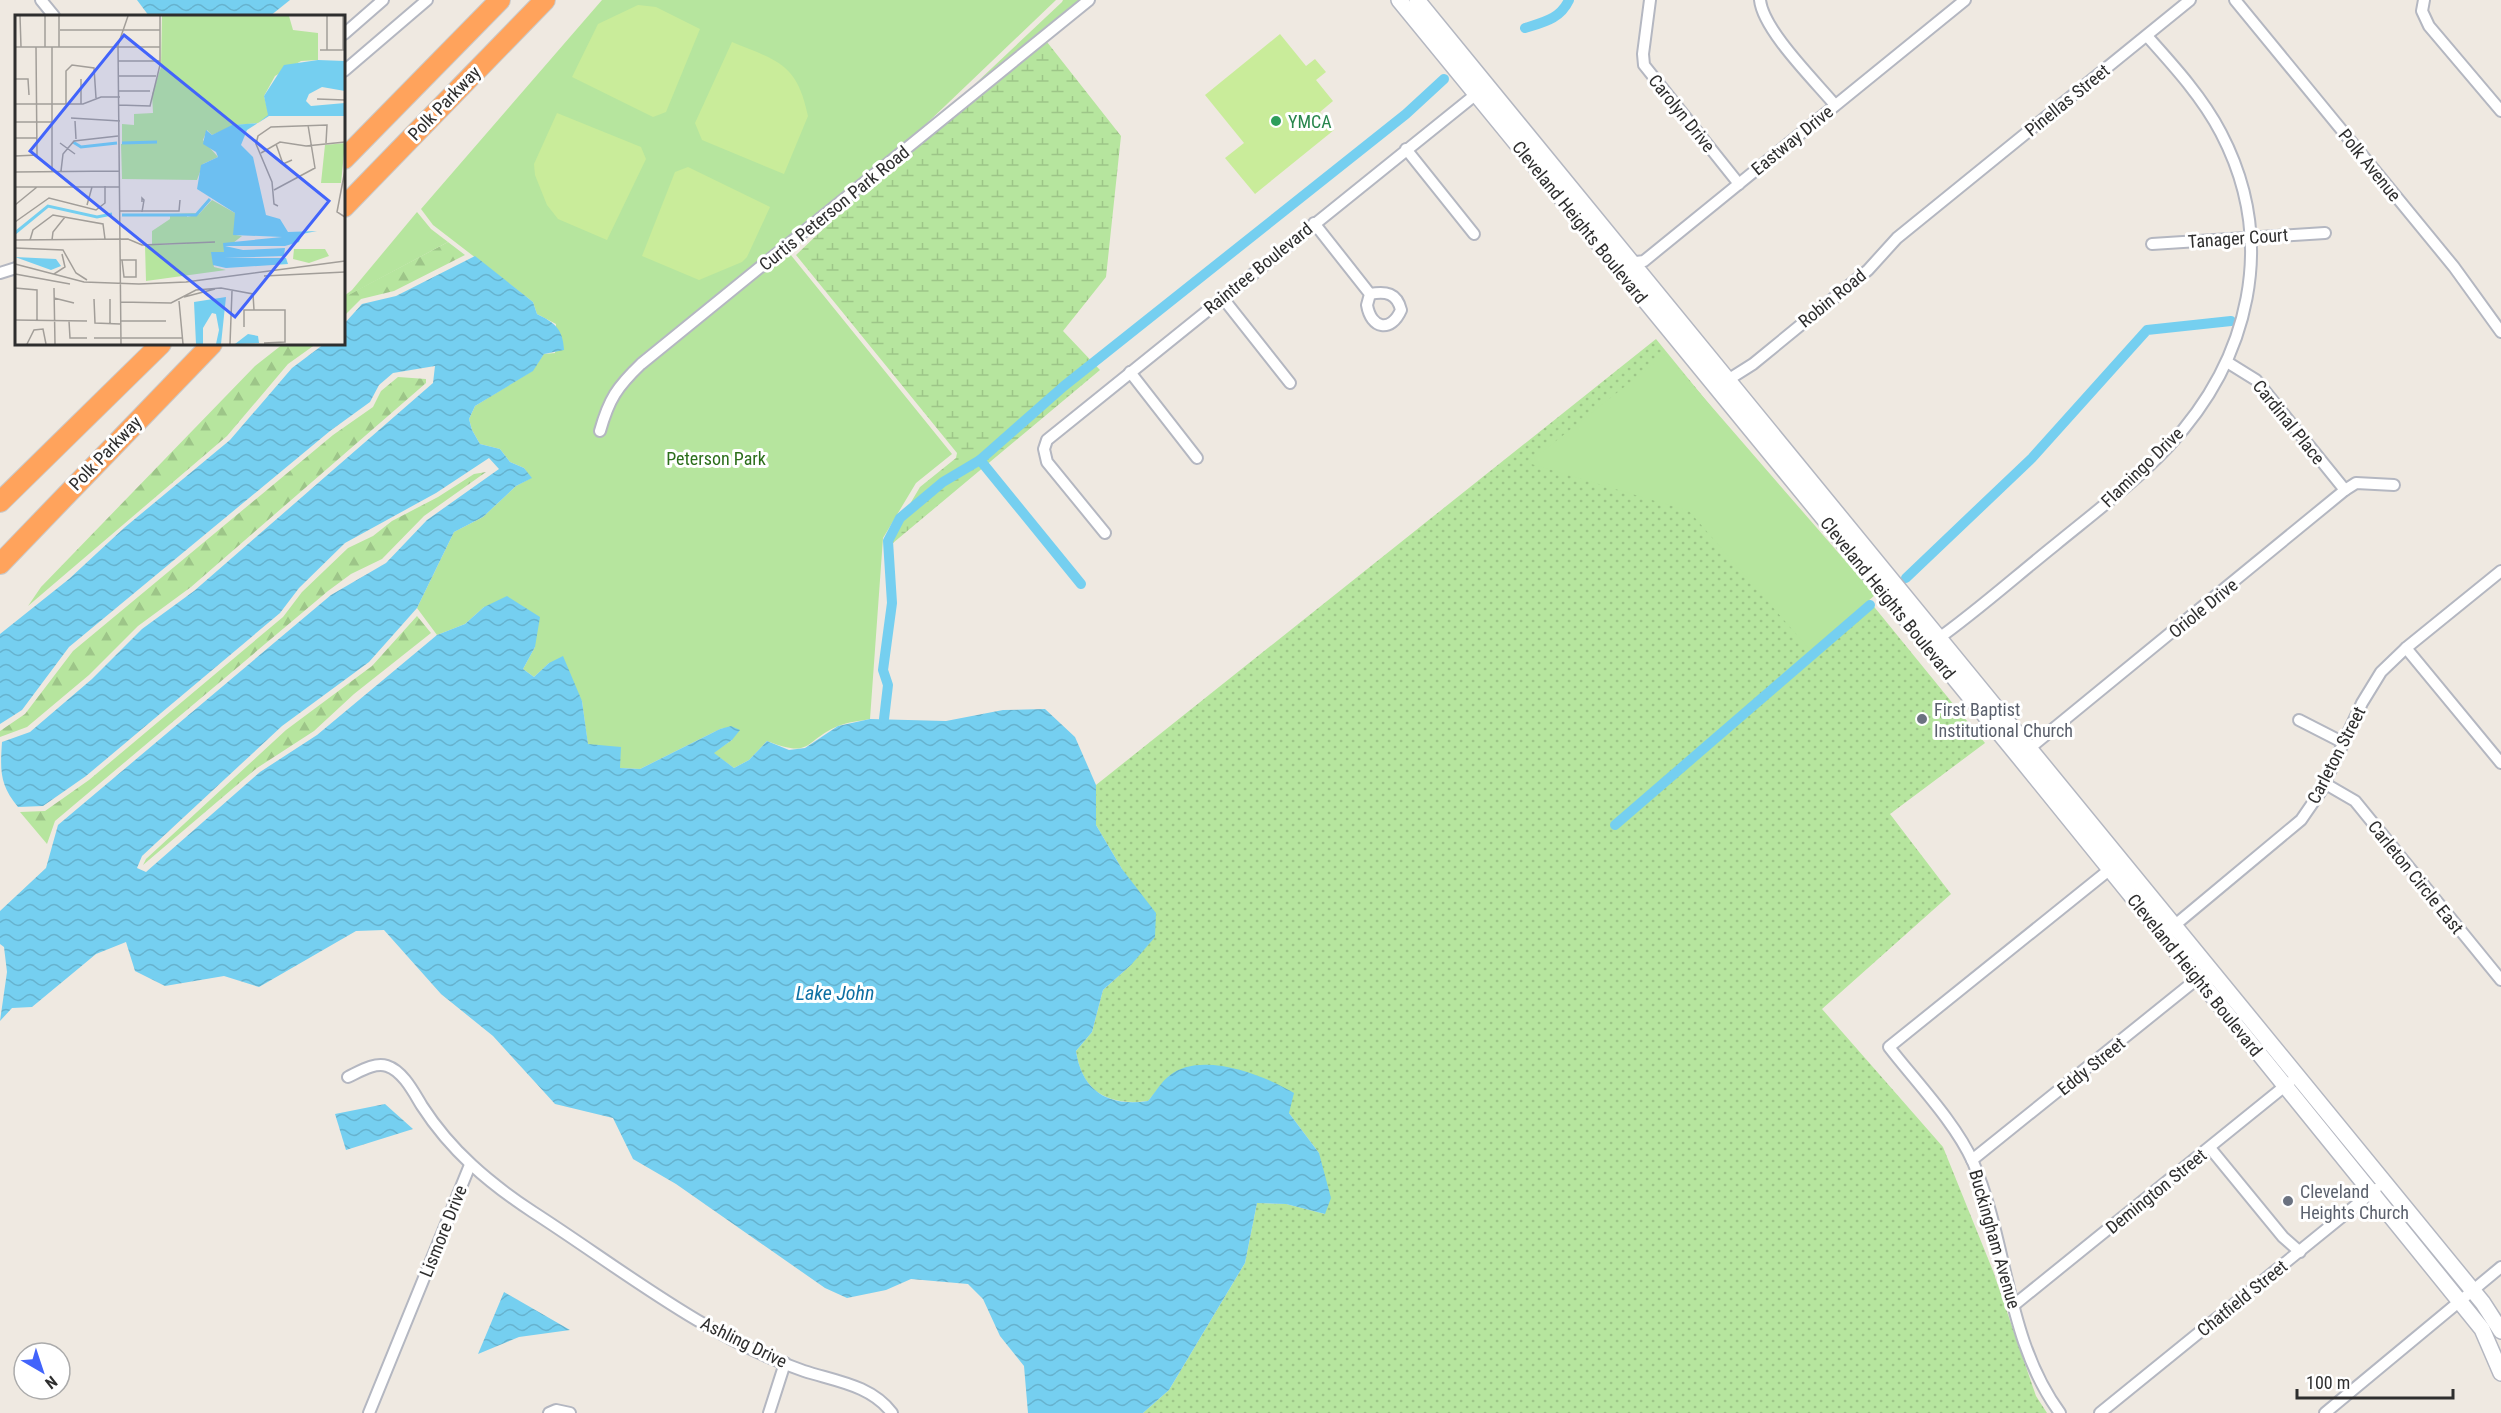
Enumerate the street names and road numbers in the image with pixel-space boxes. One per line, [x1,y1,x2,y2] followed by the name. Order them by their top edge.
[2020,60,2114,140] street label: Pinellas Street
[403,61,485,144] street label: Polk Parkway
[1644,70,1720,156] street label: Carolyn Drive
[1747,101,1837,179] street label: Eastway Drive
[2334,125,2406,205] street label: Polk Avenue
[1508,137,1652,307] street label: Cleveland Heights Boulevard
[755,141,913,275] street label: Curtis Peterson Park Road
[1200,218,1316,318] street label: Raintree Boulevard
[2187,224,2289,252] street label: Tanager Court
[1794,264,1870,332] street label: Robin Road
[2249,376,2329,468] street label: Cardinal Place
[64,411,146,494] street label: Polk Parkway
[2097,423,2187,511] street label: Flamingo Drive
[1816,513,1960,683] street label: Cleveland Heights Boulevard
[2164,574,2242,642] street label: Oriole Drive
[2303,703,2369,807] street label: Carleton Street
[2364,816,2468,938] street label: Carleton Circle East
[2123,890,2267,1060] street label: Cleveland Heights Boulevard
[2053,1033,2129,1099] street label: Eddy Street
[2102,1144,2210,1238] street label: Demington Street
[1965,1167,2025,1311] street label: Buckingham Avenue
[415,1182,471,1280] street label: Lismore Drive
[2193,1255,2291,1341] street label: Chatfield Street
[698,1312,790,1372] street label: Ashling Drive

